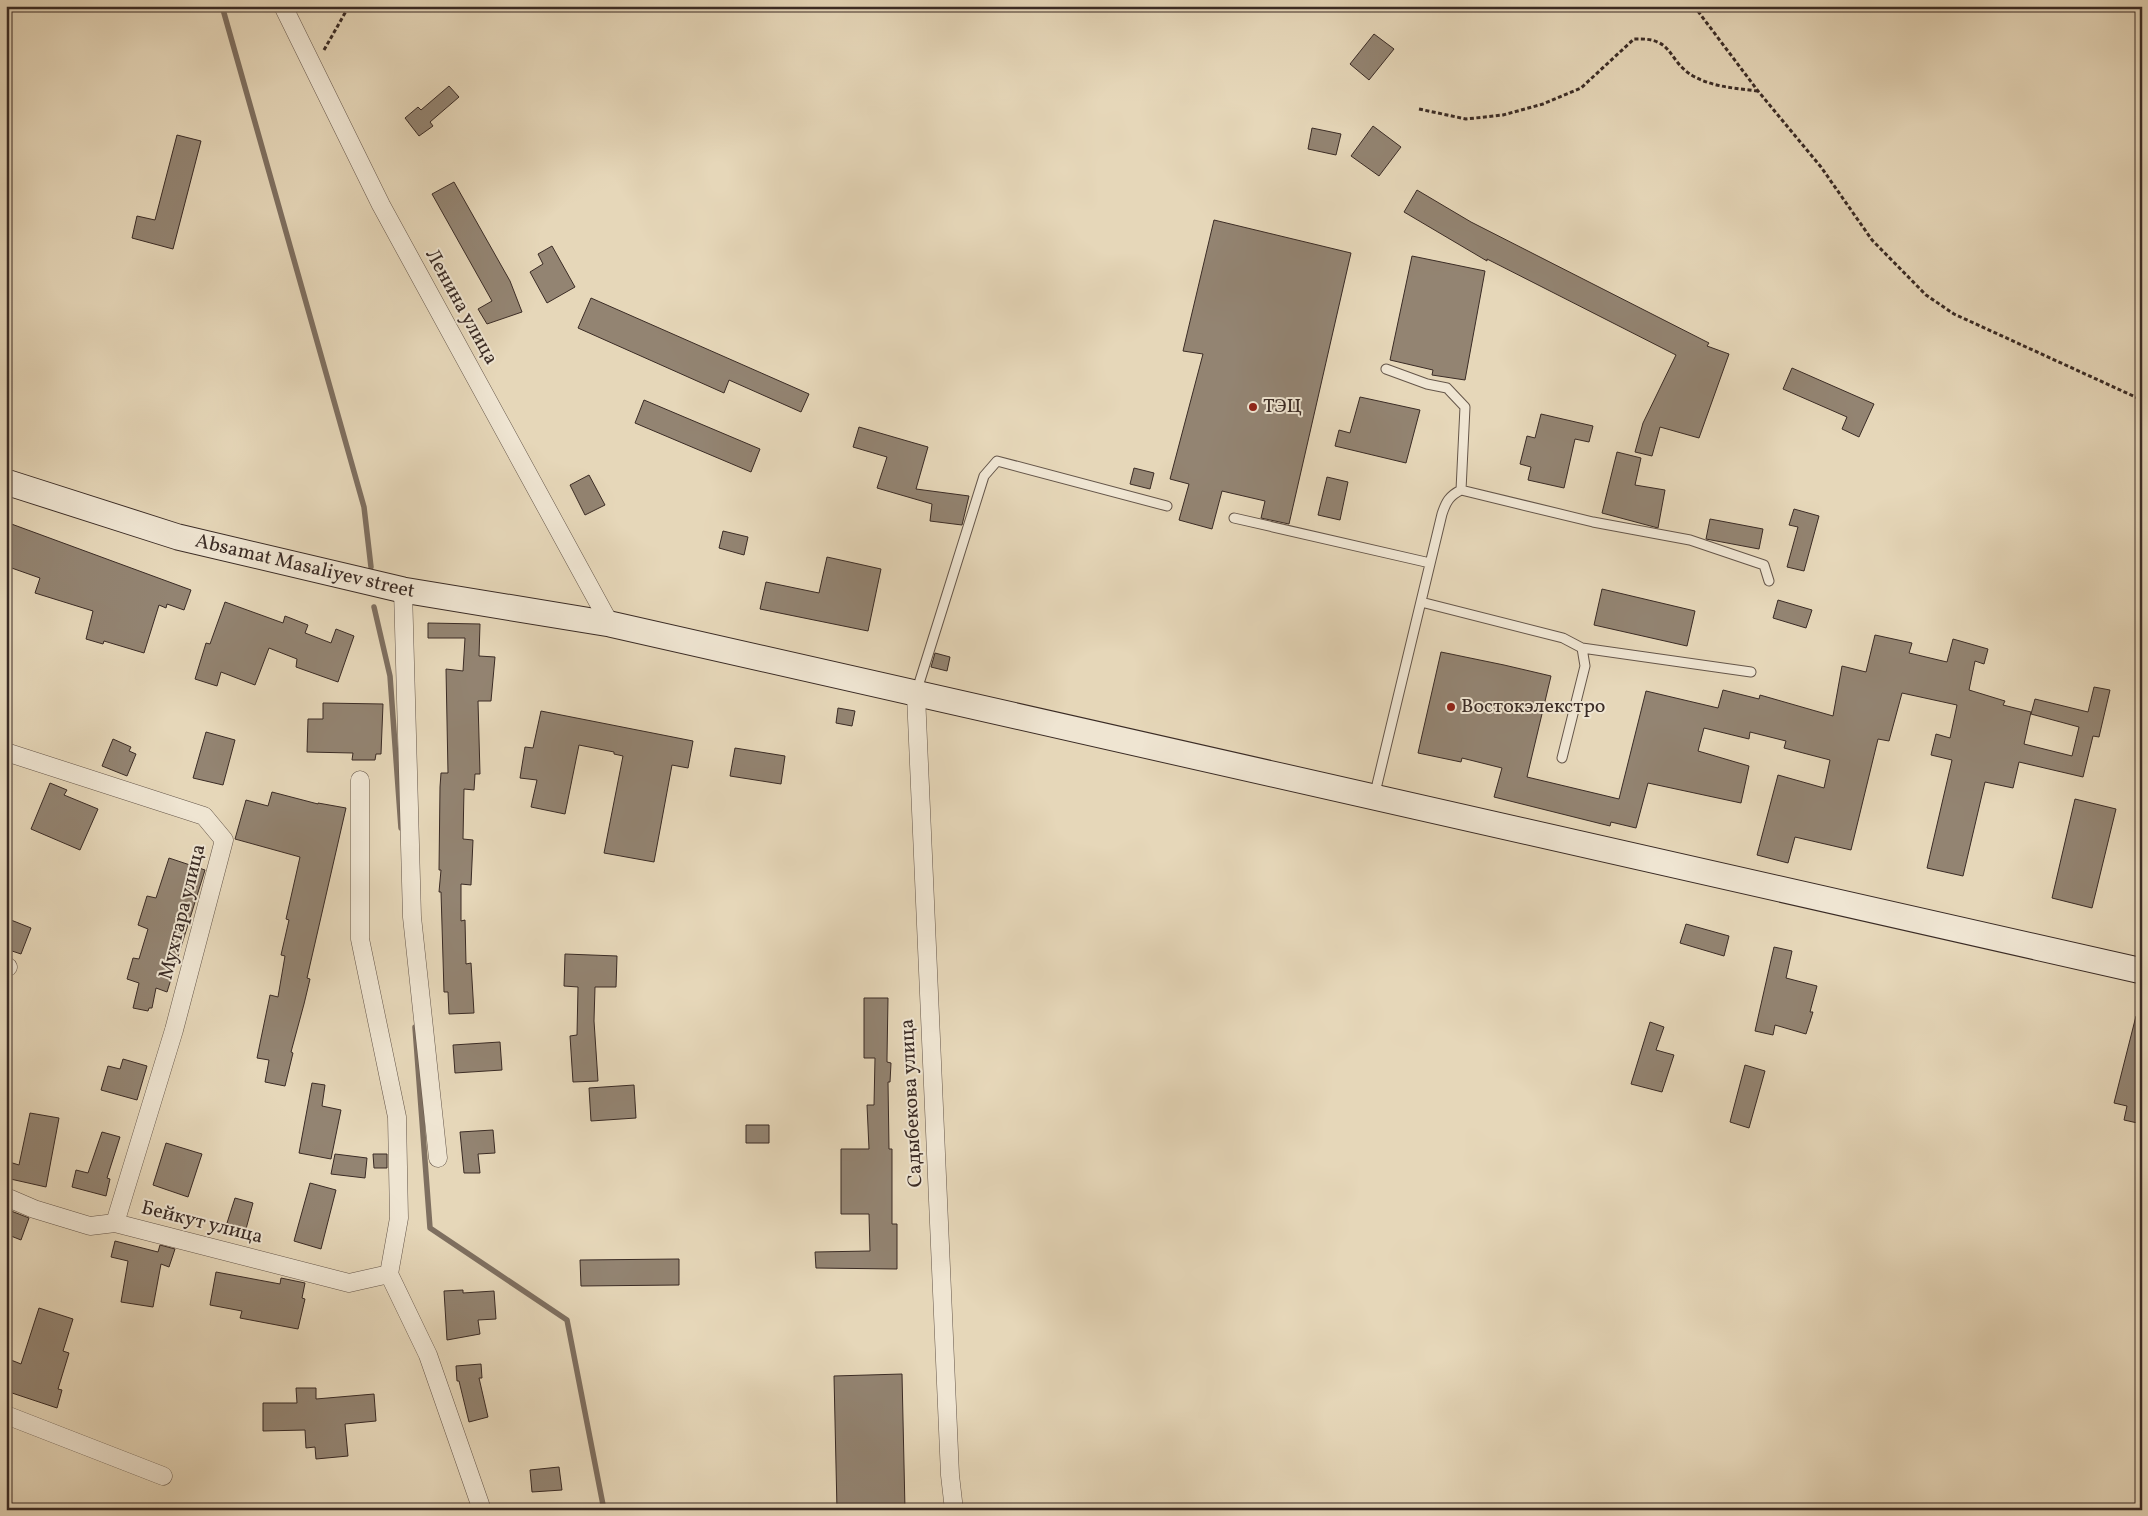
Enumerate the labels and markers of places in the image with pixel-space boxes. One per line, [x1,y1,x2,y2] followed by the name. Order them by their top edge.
[1263,393,1302,421] place label: ТЭЦ
[1247,401,1259,413] marker: ТЭЦ
[1461,693,1606,721] place label: Востокэлекстро
[1445,701,1457,713] marker: Востокэлекстро

